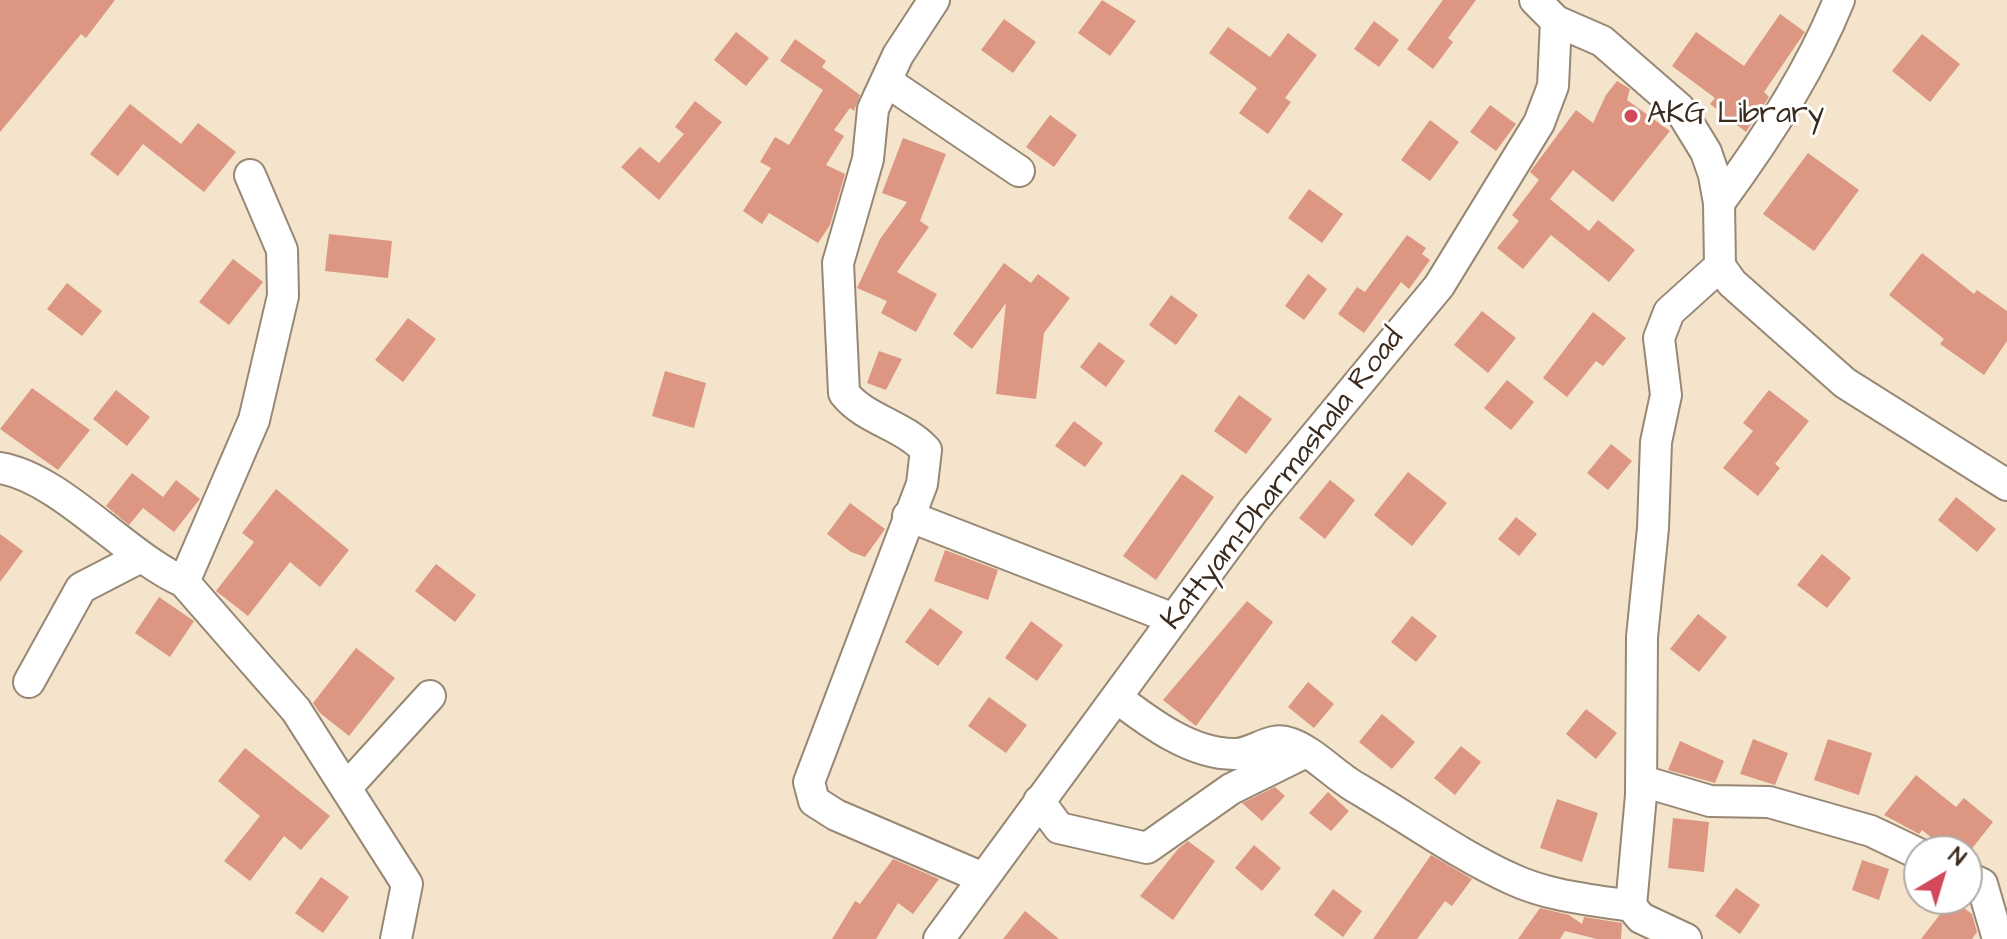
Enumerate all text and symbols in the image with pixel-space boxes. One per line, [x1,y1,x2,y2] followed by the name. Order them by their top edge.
[1647,98,1824,134] place label: AKG Library
[1622,107,1640,125] marker: AKG Library
[1155,322,1413,638] street label: Kattyam-Dharmashala Road
[1903,835,1983,915] north arrow
[1942,841,1972,874] text: N

